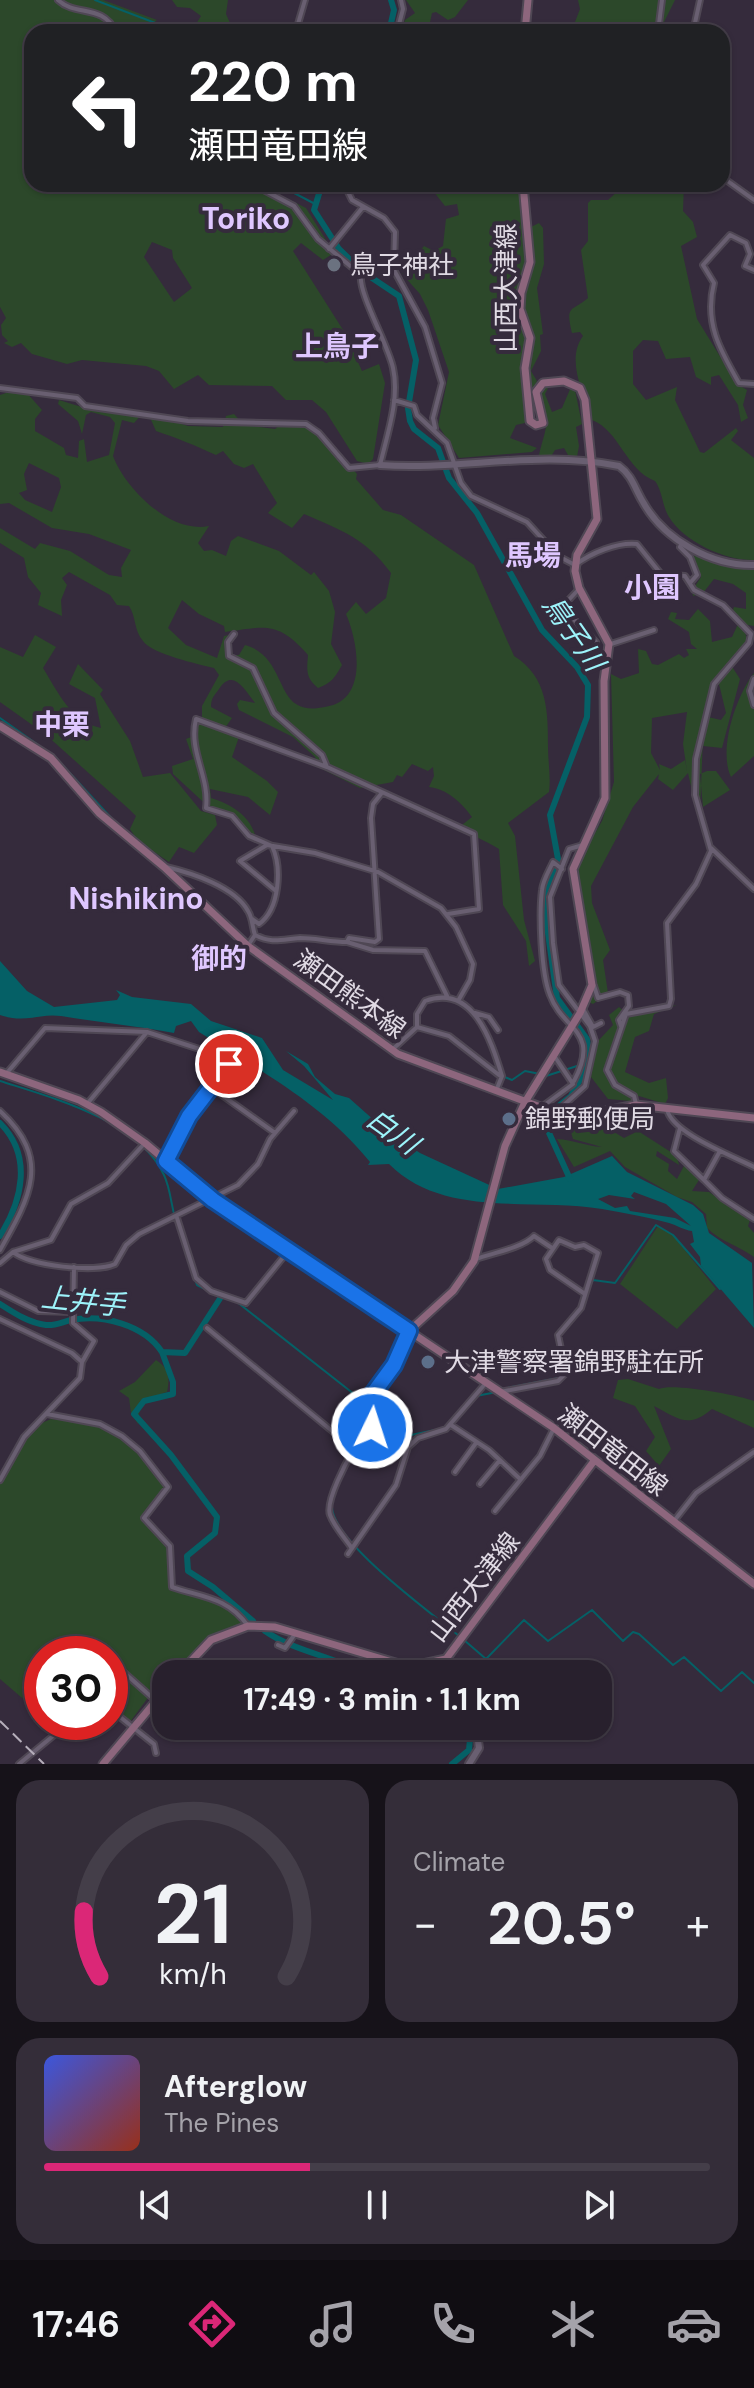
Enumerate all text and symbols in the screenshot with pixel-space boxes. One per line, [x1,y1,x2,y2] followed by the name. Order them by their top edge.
[188,45,358,118] text: 220 m
[56,56,160,160] icon: left
[188,122,368,169] text: 瀬田竜田線
[202,199,290,238] district label: Toriko
[489,223,523,353] street label: 山西大津線
[350,248,454,282] place label: 鳥子神社
[325,256,343,274] marker: 鳥子神社
[295,328,379,365] district label: 上鳥子
[505,537,561,574] district label: 馬場
[624,569,680,606] district label: 小園
[534,588,615,681] water label: 鳥子川
[34,706,90,743] district label: 中栗
[68,879,204,918] district label: Nishikino
[191,940,247,977] district label: 御的
[287,942,413,1046] street label: 瀬田熊本線
[195,1030,263,1098] pin
[207,1042,251,1086] icon: arrive
[359,1100,429,1165] water label: 白川
[525,1102,655,1136] place label: 錦野郵便局
[500,1110,518,1128] marker: 錦野郵便局
[39,1279,129,1324] water label: 上井手
[444,1345,704,1379] place label: 大津警察署錦野駐在所
[419,1353,437,1371] marker: 大津警察署錦野駐在所
[330,1386,414,1470] position arrow
[551,1397,675,1503] street label: 瀬田竜田線
[421,1525,527,1649] street label: 山西大津線
[24,1636,128,1740] speed limit sign: 30
[243,1680,521,1719] text: 17:49 · 3 min · 1.1 km
[413,1845,505,1879] text: Climate
[153,1860,232,1969] text: 21
[487,1884,636,1963] text: 20.5°
[413,1895,437,1953] text: −
[686,1895,710,1953] text: +
[159,1956,226,1993] text: km/h
[164,2067,307,2106] text: Afterglow
[164,2106,279,2140] text: The Pines
[133,2183,177,2227] icon: previous
[355,2183,399,2227] icon: pause
[577,2183,621,2227] icon: next
[184,2296,240,2352] icon: directions
[305,2296,361,2352] icon: music
[425,2296,481,2352] icon: phone
[545,2296,601,2352] icon: climate
[666,2296,722,2352] icon: car
[32,2301,120,2348] text: 17:46

